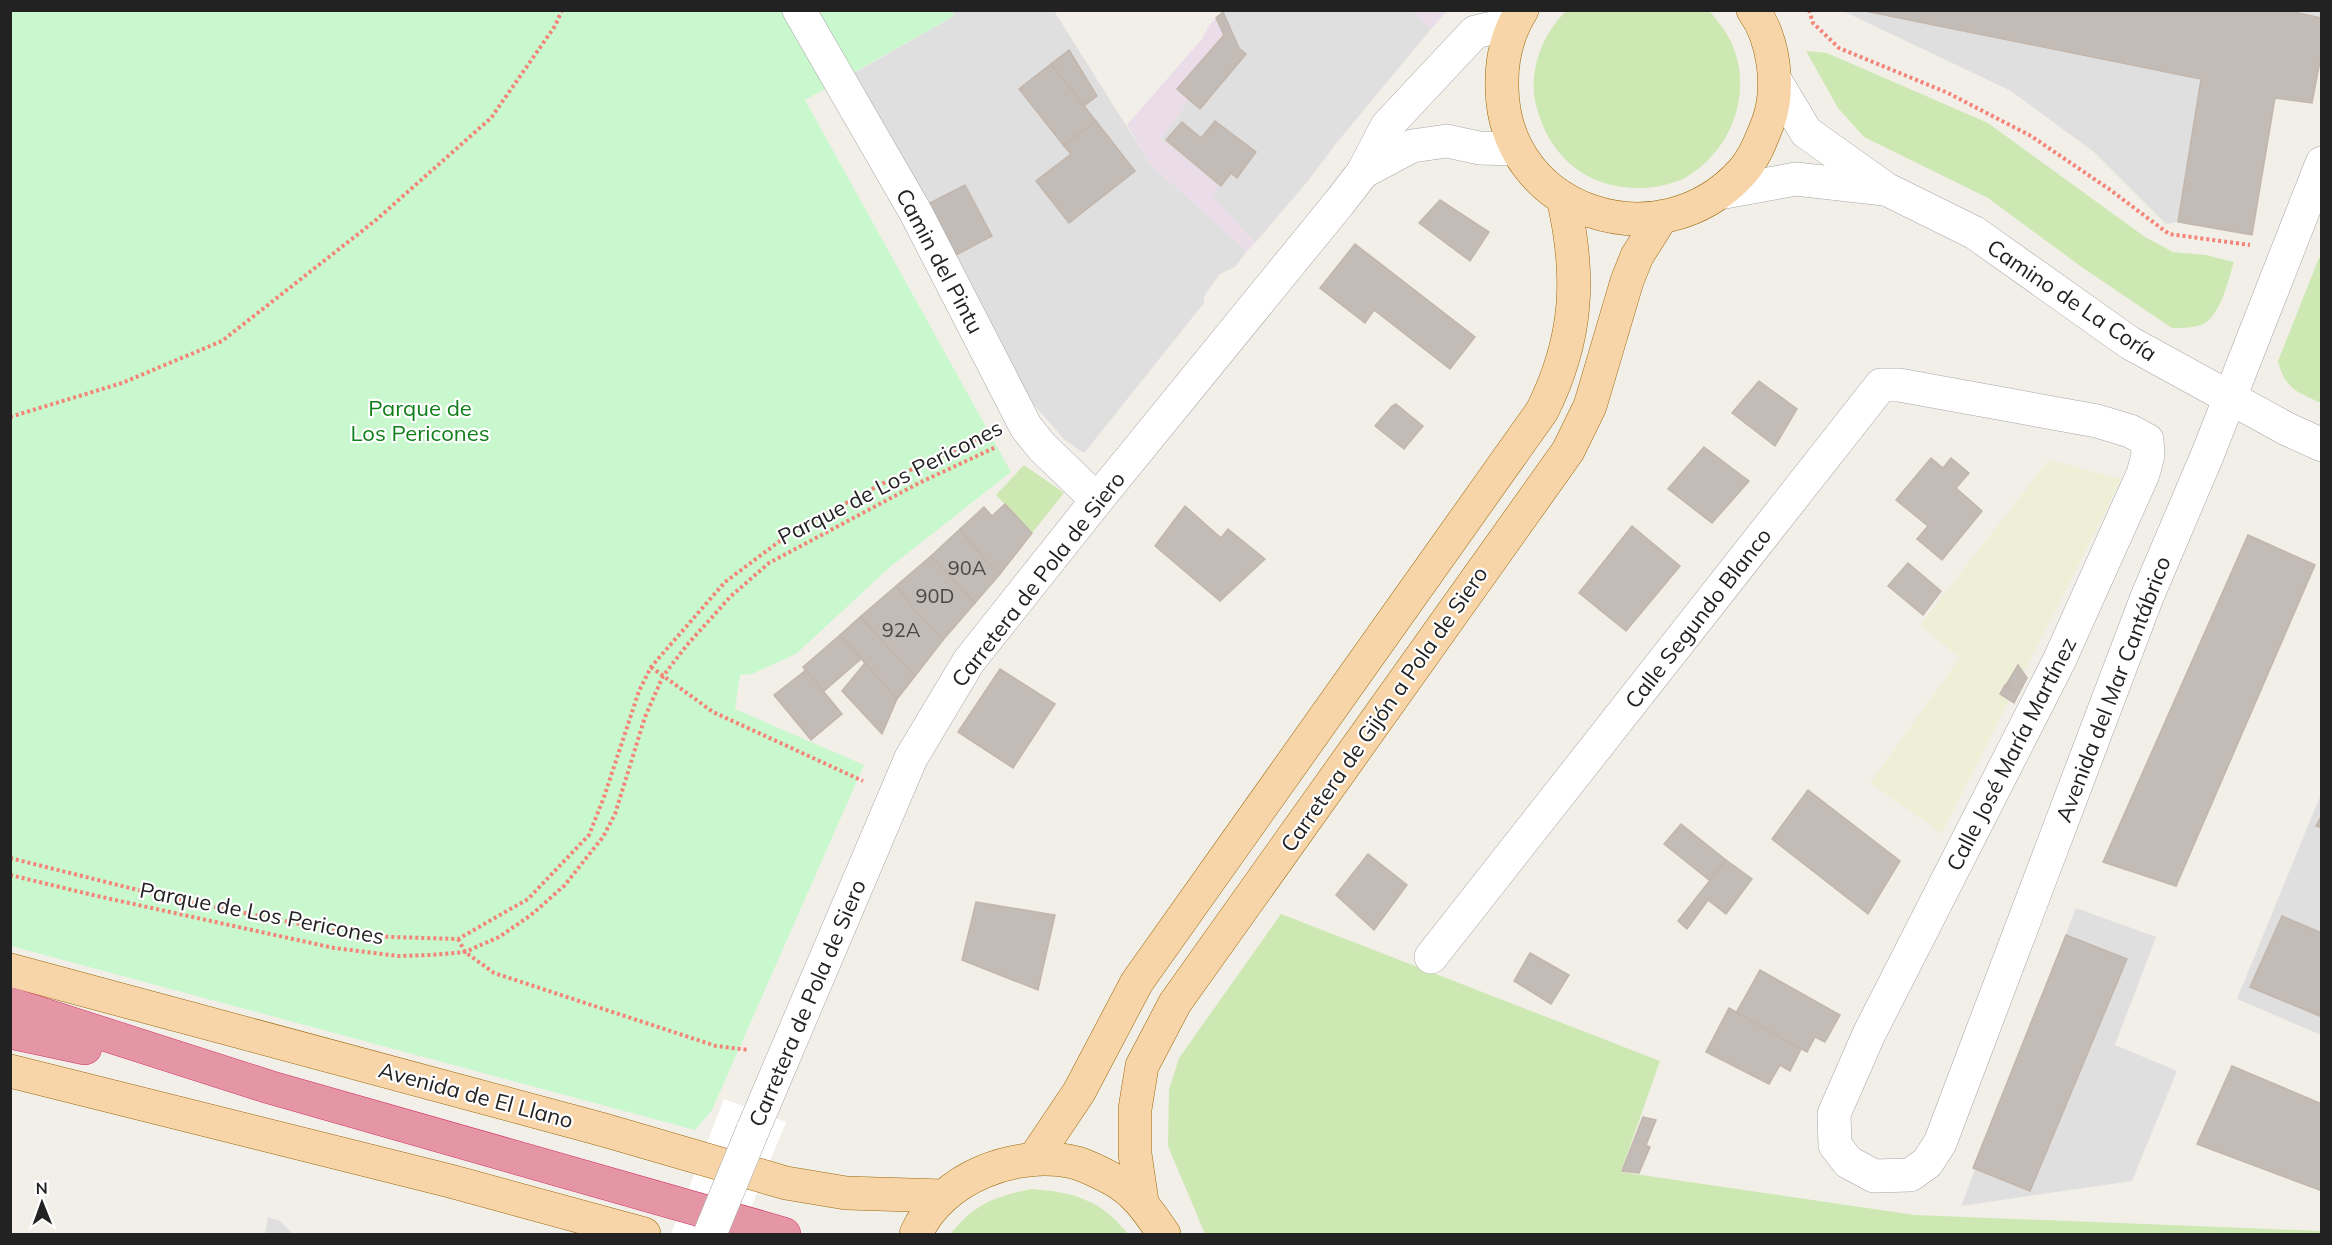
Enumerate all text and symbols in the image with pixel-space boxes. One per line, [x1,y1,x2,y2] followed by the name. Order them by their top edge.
[890,184,990,338] street label: Camin del Pintu
[1982,233,2162,367] street label: Camino de La Coría
[350,394,490,447] park label: Parque de Los Pericones
[773,413,1007,551] street label: Parque de Los Pericones
[945,466,1131,692] street label: Carretera de Pola de Siero
[1619,522,1777,714] street label: Calle Segundo Blanco
[2049,552,2177,826] street label: Avenida del Mar Cantábrico
[948,555,987,580] house number: 90A
[1274,561,1494,857] street label: Carretera de Gijón a Pola de Siero
[916,583,954,608] house number: 90D
[882,617,921,642] house number: 92A
[1940,632,2082,876] street label: Calle José María Martínez
[742,875,872,1131] street label: Carretera de Pola de Siero
[137,876,387,950] street label: Parque de Los Pericones
[376,1056,576,1134] street label: Avenida de El Llano
[12,1173,72,1233] north arrow
[36,1178,48,1198] text: N

